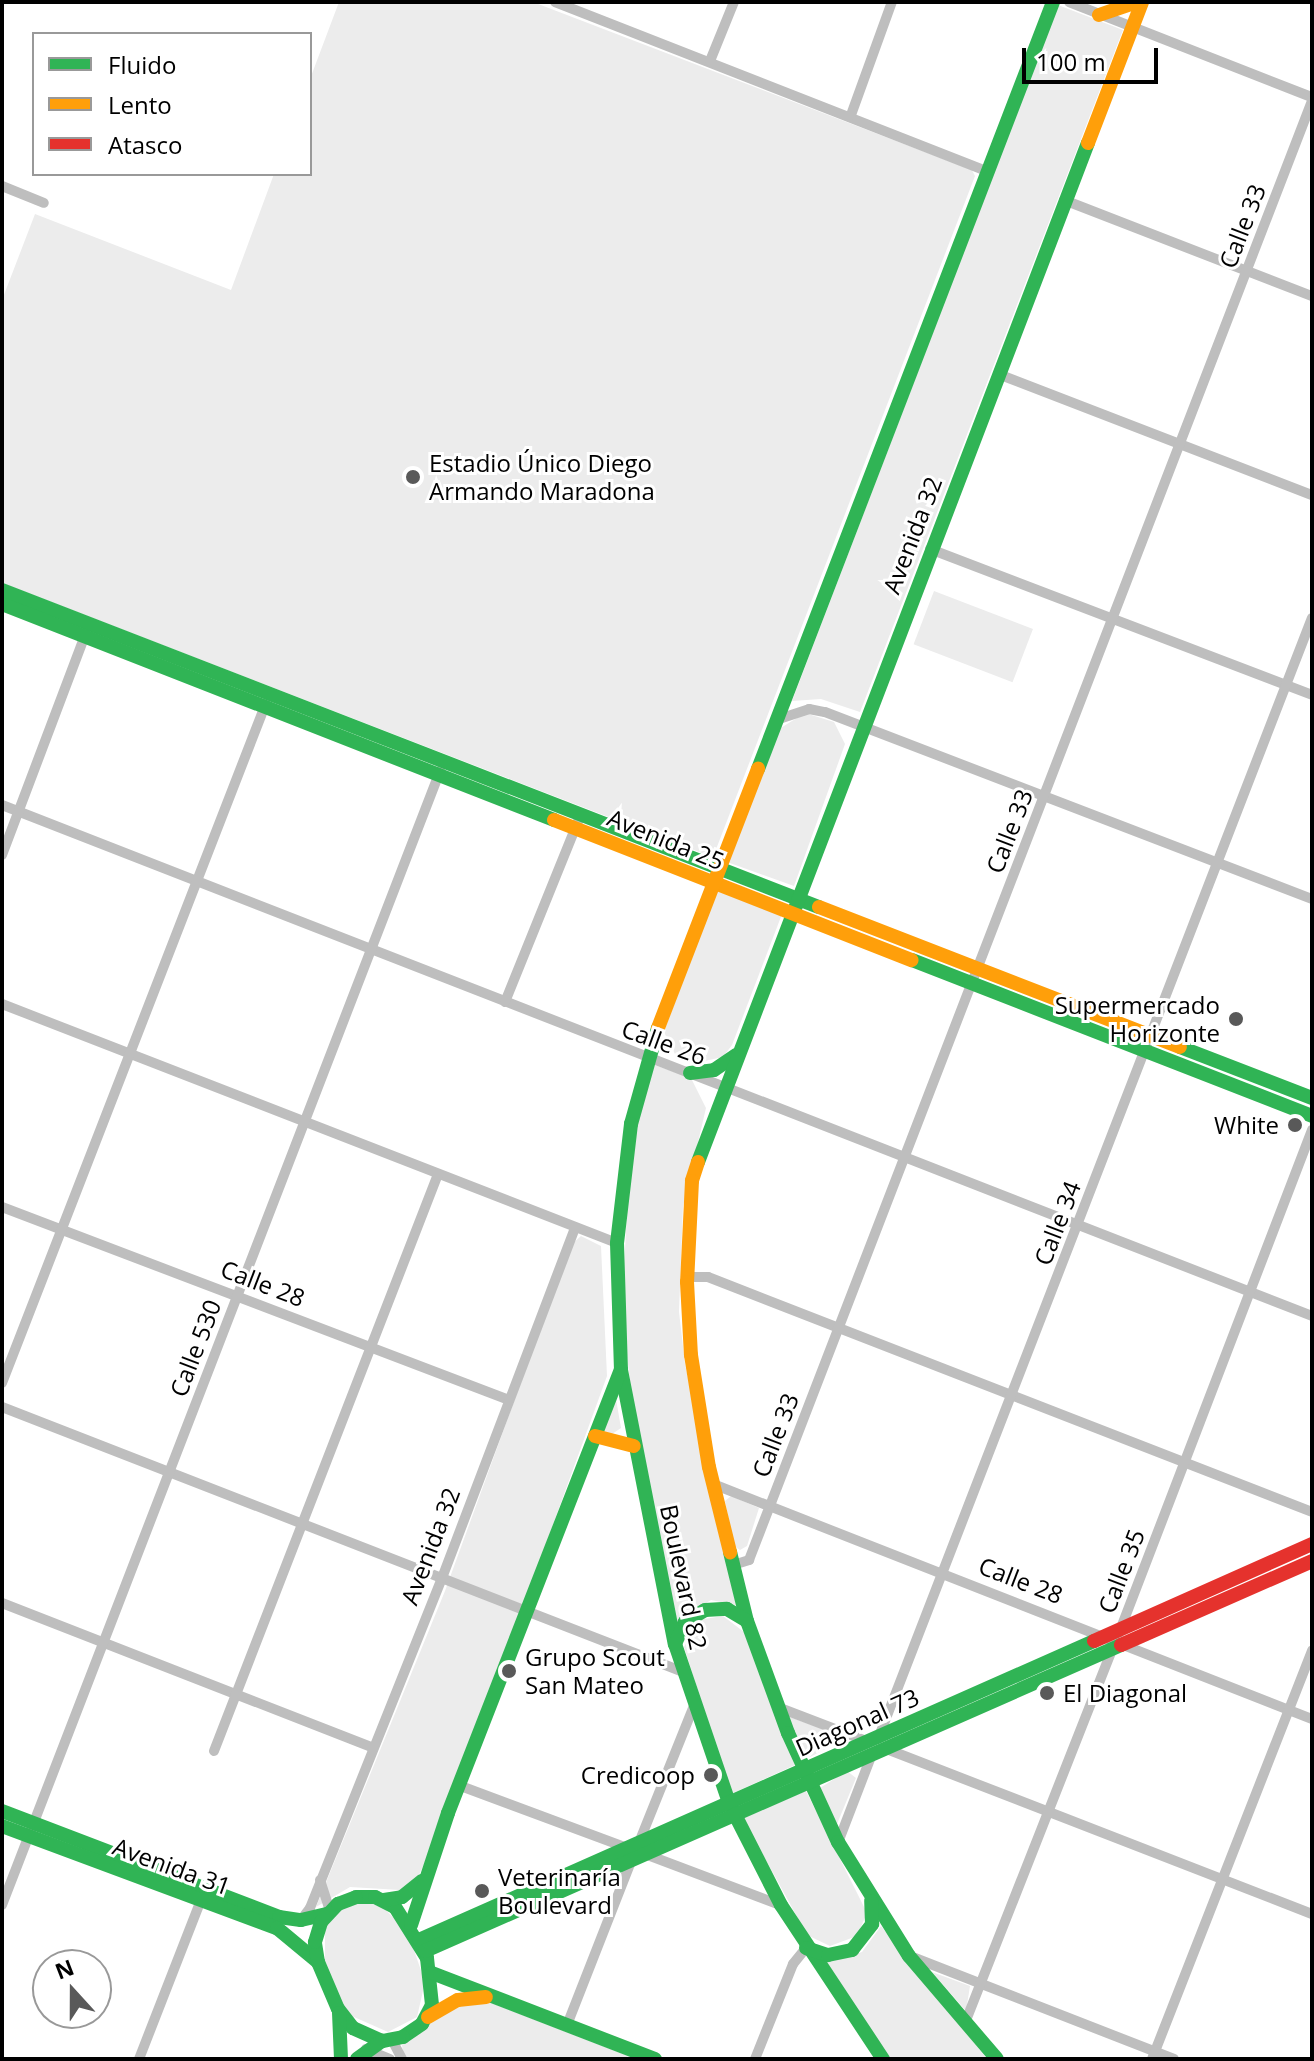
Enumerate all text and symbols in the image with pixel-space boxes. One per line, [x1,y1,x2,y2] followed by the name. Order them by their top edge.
[32,32,312,176] legend
[1026,32,1162,82] scale bar
[1036,45,1106,78] text: 100 m
[108,48,176,81] text: Fluido
[108,88,172,121] text: Lento
[108,128,182,161] text: Atasco
[1213,180,1271,272] street label: Calle 33
[429,449,655,505] place label: Estadio Único Diego Armando Maradona
[404,468,422,486] marker: Estadio Único Diego Armando Maradona
[876,472,948,598] street label: Avenida 32
[980,785,1038,877] street label: Calle 33
[604,803,728,875] street label: Avenida 25
[1055,991,1220,1047] place label: Supermercado Horizonte
[1227,1010,1245,1028] marker: Supermercado Horizonte
[618,1013,710,1071] street label: Calle 26
[1214,1111,1279,1139] place label: White
[1286,1116,1304,1134] marker: White
[1028,1177,1086,1269] street label: Calle 34
[217,1254,309,1312] street label: Calle 28
[163,1295,227,1401] street label: Calle 530
[746,1389,804,1481] street label: Calle 33
[394,1483,466,1609] street label: Avenida 32
[655,1502,713,1652] street label: Boulevard 82
[1092,1525,1150,1617] street label: Calle 35
[975,1551,1067,1609] street label: Calle 28
[525,1643,665,1699] place label: Grupo Scout San Mateo
[500,1662,518,1680] marker: Grupo Scout San Mateo
[1063,1679,1187,1707] place label: El Diagonal
[791,1682,923,1762] street label: Diagonal 73
[1038,1684,1056,1702] marker: El Diagonal
[581,1761,695,1789] place label: Credicoop
[702,1766,720,1784] marker: Credicoop
[109,1831,235,1901] street label: Avenida 31
[498,1863,621,1919] place label: Veterinaría Boulevard
[473,1882,491,1900] marker: Veterinaría Boulevard
[32,1949,112,2029] north arrow
[50,1951,78,1986] text: N

